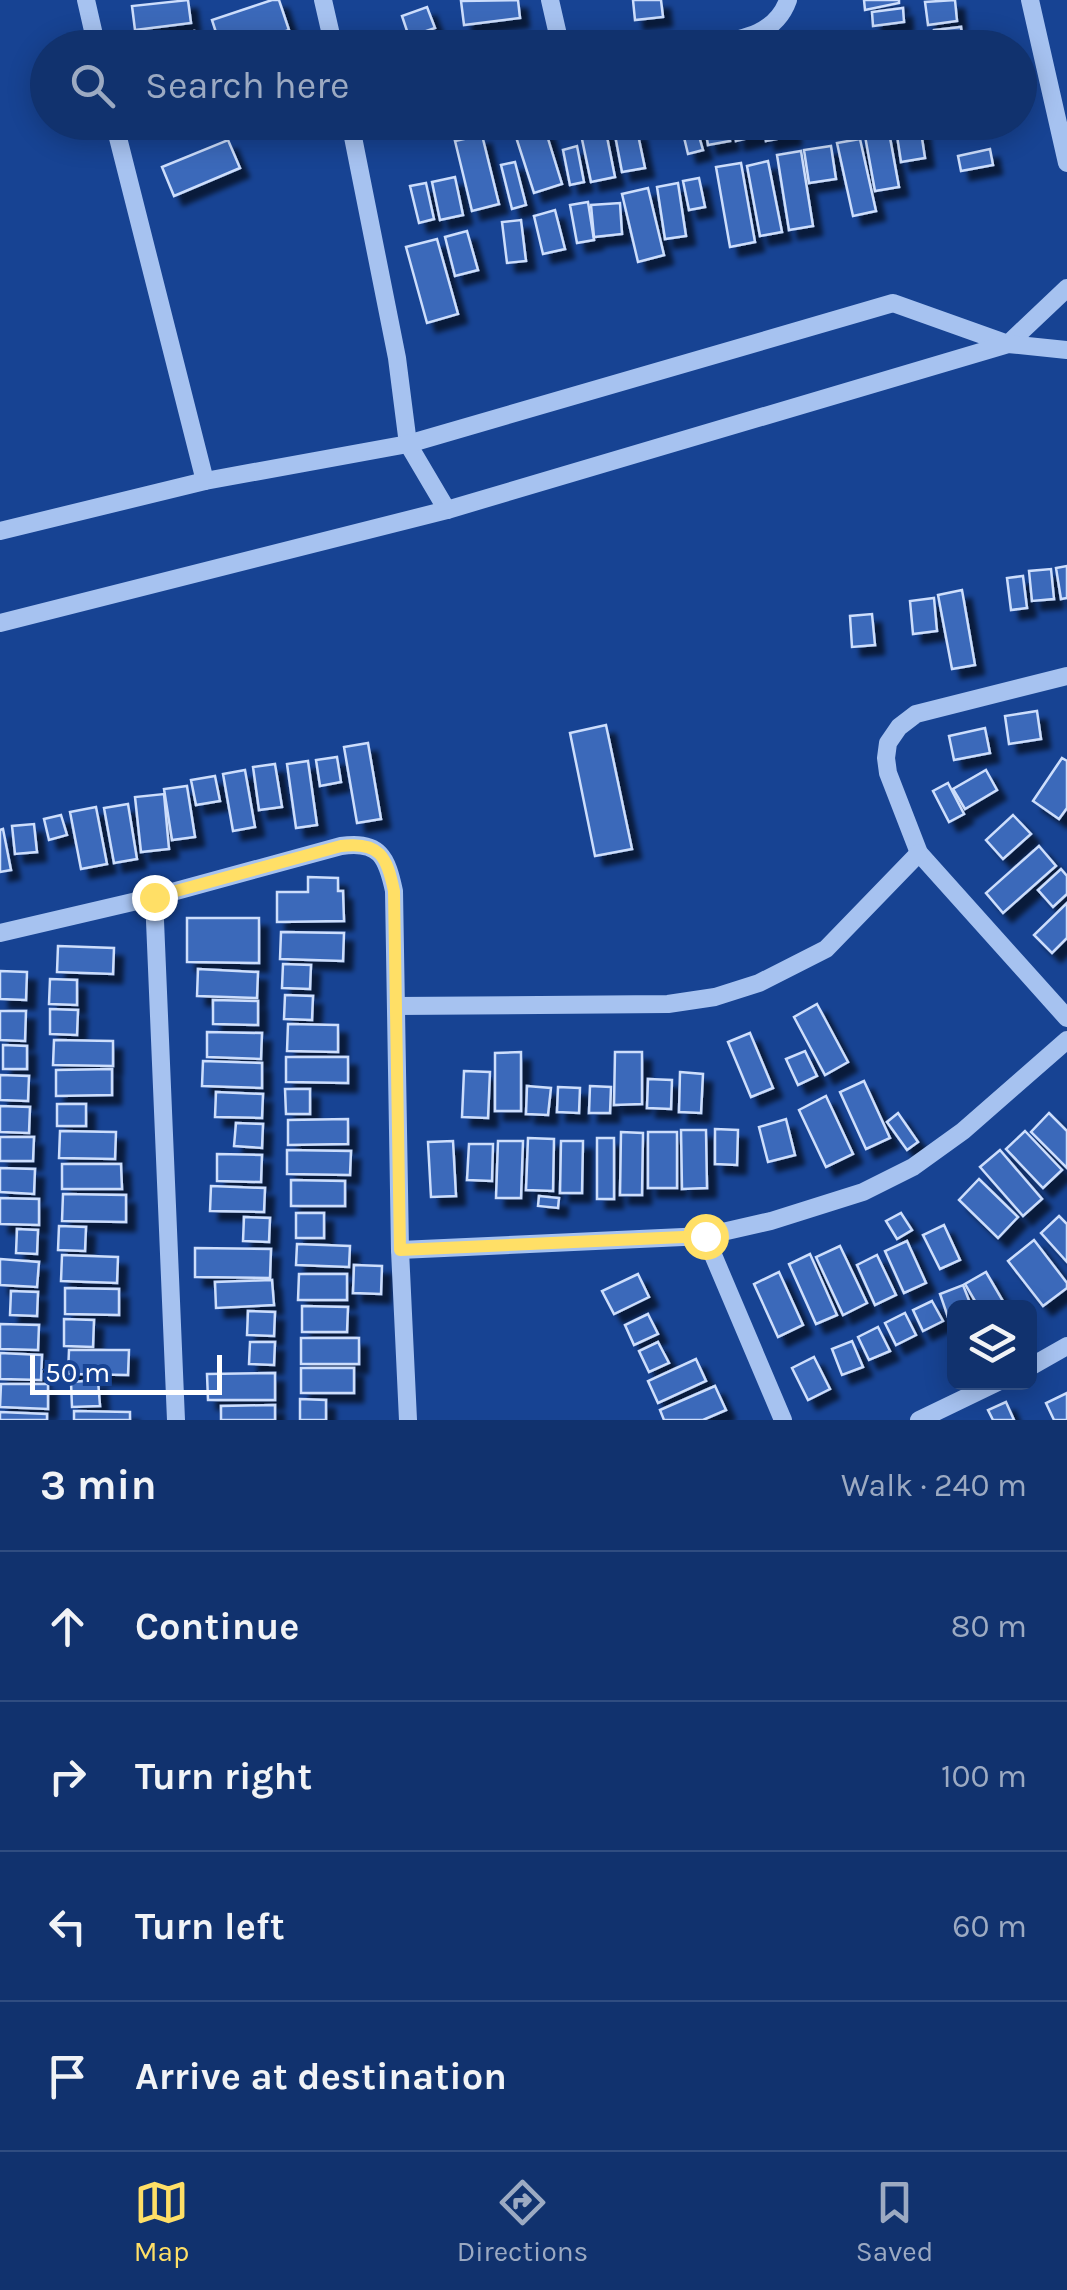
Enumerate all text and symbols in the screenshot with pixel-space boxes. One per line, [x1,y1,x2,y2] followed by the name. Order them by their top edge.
[30,30,1037,140] search box
[65,58,120,113] icon: search
[145,63,349,108] text: Search here
[132,875,178,921] route end
[683,1214,729,1260] route start
[947,1300,1037,1390] map controls
[947,1300,1037,1390] button: layers
[30,1350,222,1394] scale bar
[45,1356,110,1389] text: 50 m
[40,1460,157,1510] text: 3 min
[841,1467,1027,1504] text: Walk · 240 m
[40,1599,95,1654] icon: ahead
[135,1604,299,1649] text: Continue
[951,1608,1027,1645] text: 80 m
[40,1749,95,1804] icon: right
[135,1754,312,1799] text: Turn right
[941,1758,1027,1795] text: 100 m
[40,1899,95,1954] icon: left
[135,1904,285,1949] text: Turn left
[952,1908,1027,1945] text: 60 m
[40,2049,95,2104] icon: arrive
[135,2054,507,2099] text: Arrive at destination
[134,2175,189,2268] tab: Map
[457,2175,588,2268] tab: Directions
[856,2175,933,2268] tab: Saved

